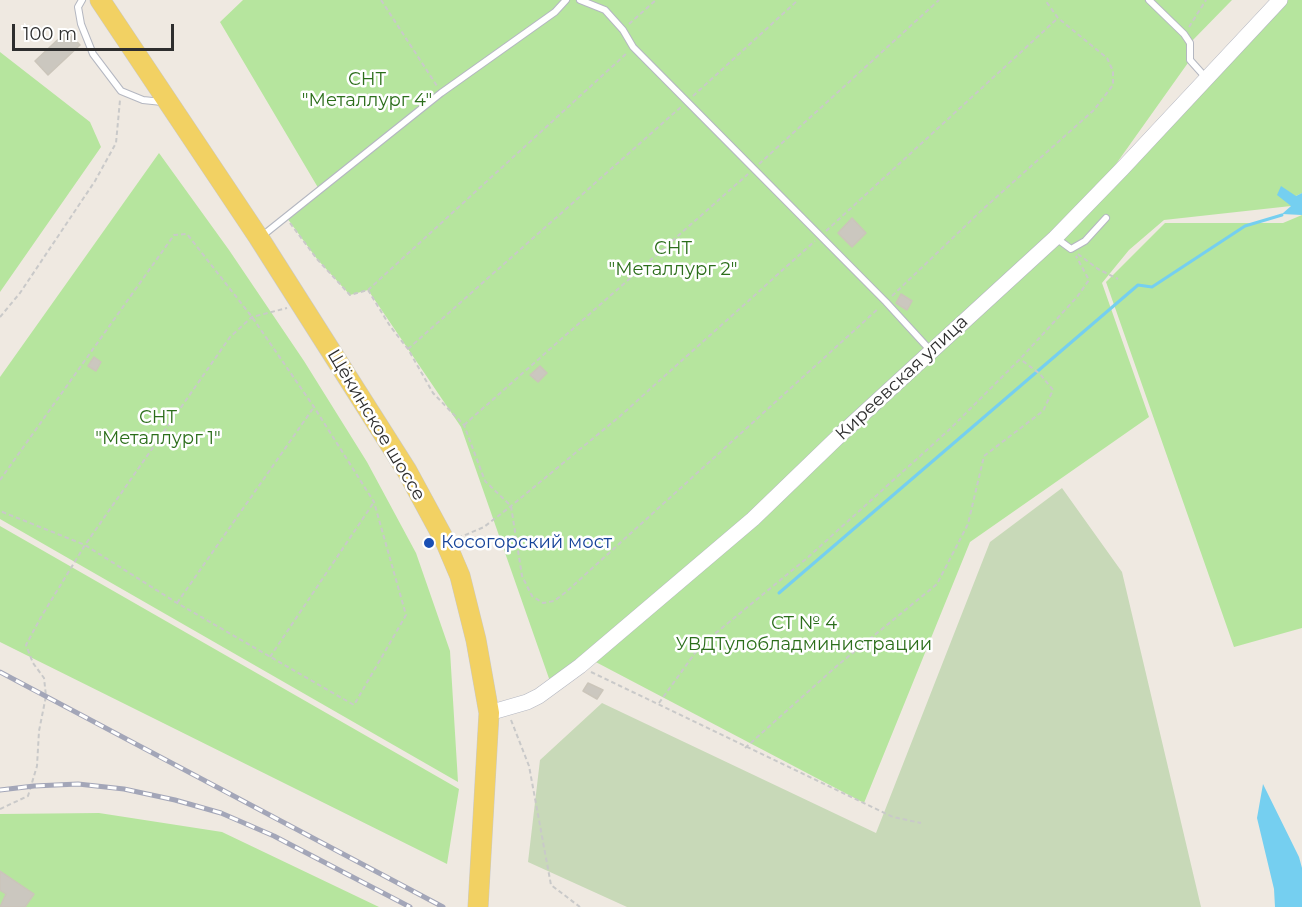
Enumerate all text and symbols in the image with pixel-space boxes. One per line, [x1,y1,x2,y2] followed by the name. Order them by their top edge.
[15,12,177,50] scale bar
[23,23,77,45] text: 100 m
[302,69,432,112] park label: СНТ "Металлург 4"
[608,238,738,280] park label: СНТ "Металлург 2"
[831,311,973,445] street label: Киреевская улица
[322,345,430,505] street label: Щёкинское шоссе
[95,407,221,450] park label: СНТ "Металлург 1"
[441,532,612,554] place label: Косогорский мост
[422,536,436,550] marker: Косогорский мост
[676,613,932,656] park label: СТ № 4 УВДТулобладминистрации

